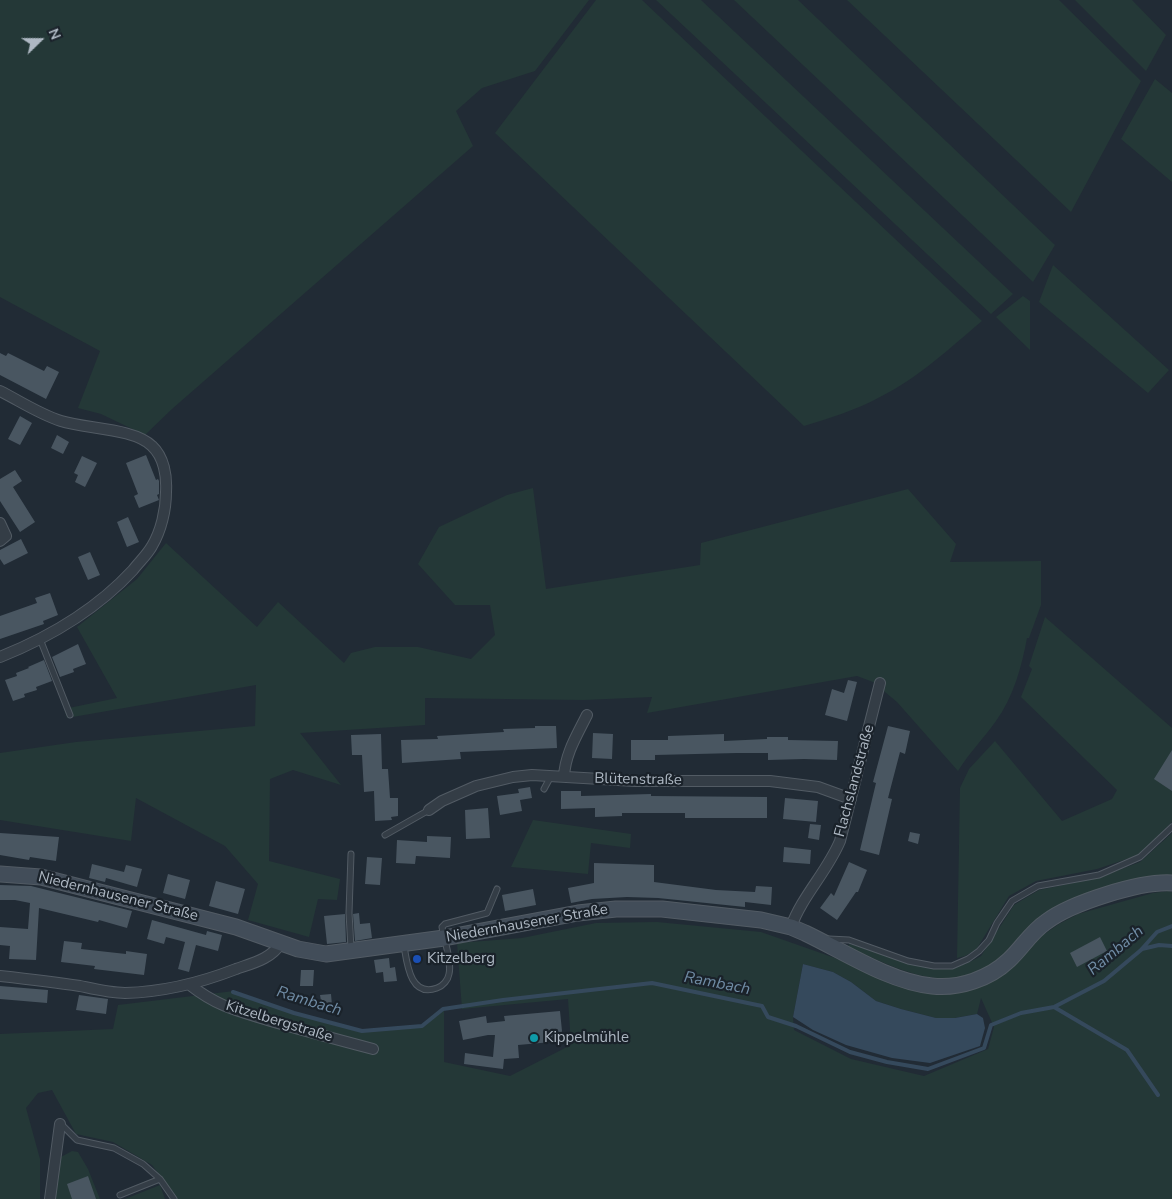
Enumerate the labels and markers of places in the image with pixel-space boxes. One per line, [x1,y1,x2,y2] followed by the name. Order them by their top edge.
[427,950,495,968] place label: Kitzelberg
[411,953,423,965] marker: Kitzelberg
[544,1029,629,1047] place label: Kippelmühle
[528,1032,540,1044] marker: Kippelmühle

